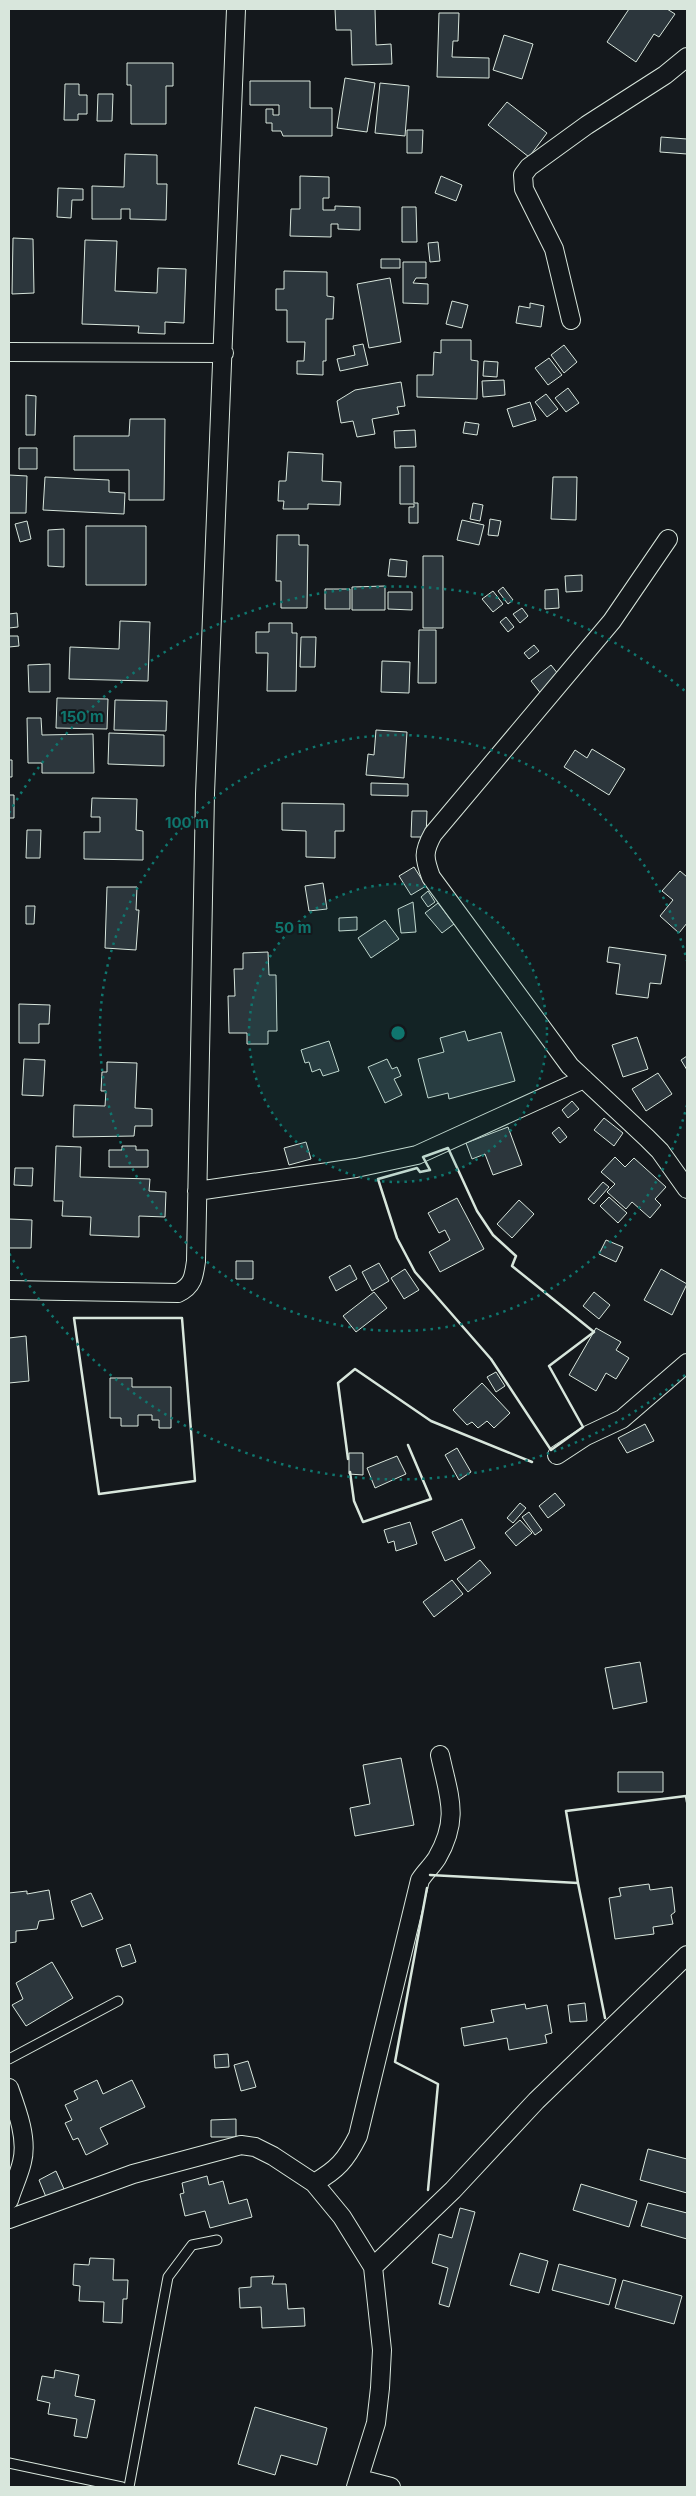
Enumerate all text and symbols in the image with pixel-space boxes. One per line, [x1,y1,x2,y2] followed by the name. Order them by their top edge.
[60,707,104,726] text: 150 m
[165,813,209,832] text: 100 m
[275,918,311,937] text: 50 m
[389,1024,407,1042] centre of rings

